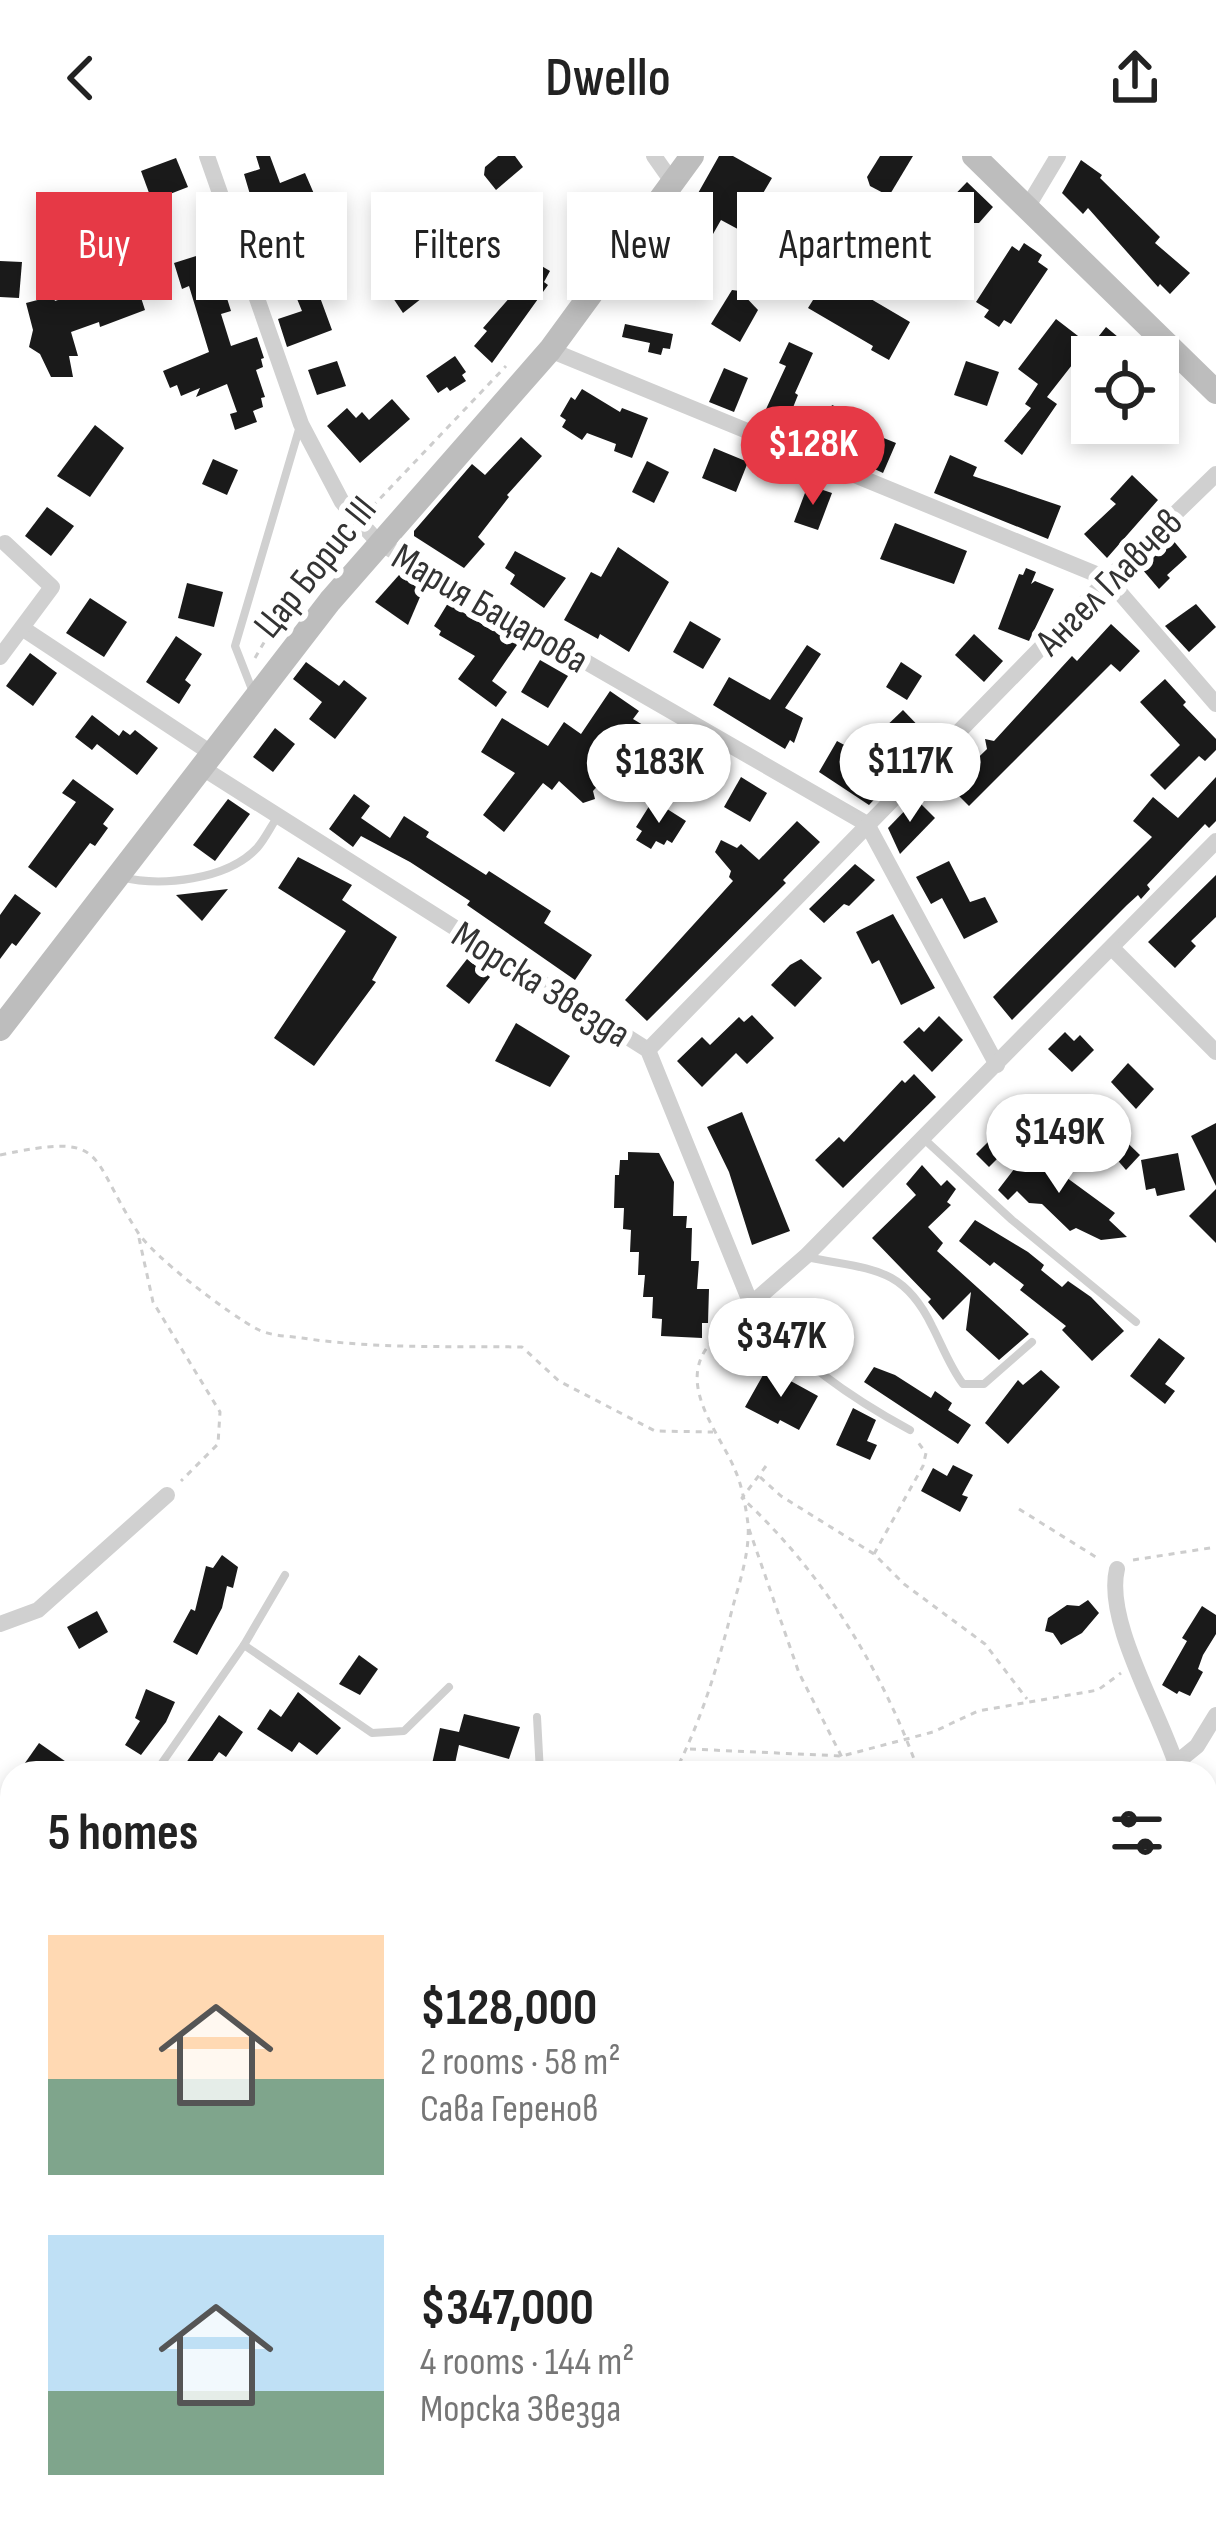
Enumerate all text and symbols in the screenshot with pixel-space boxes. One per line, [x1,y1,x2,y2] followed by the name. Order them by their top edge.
[48,45,114,111] icon: back
[1102,45,1168,111] icon: share
[545,46,671,111] text: Dwello
[36,192,172,300] chip: Buy
[196,192,347,300] chip: Rent
[371,192,543,300] chip: Filters
[567,192,713,300] chip: New
[737,192,974,300] chip: Apartment
[1071,336,1179,444] map controls
[1071,336,1179,444] button: locate
[729,406,897,508] pin: $128K
[768,421,858,468] text: $128K
[245,487,387,648] street label: Цар Борис III
[1026,499,1193,667] street label: Ангел Главчев
[383,534,596,684] street label: Мария Бацарова
[826,723,994,825] pin: $117K
[575,724,743,826] pin: $183K
[867,738,953,785] text: $117K
[614,739,704,786] text: $183K
[443,912,638,1058] street label: Морска Звезда
[975,1094,1143,1196] pin: $149K
[1013,1109,1105,1156] text: $149K
[697,1298,865,1400] pin: $347K
[735,1313,827,1360] text: $347K
[1104,1800,1170,1866] icon: filters
[48,1803,198,1864] text: 5 homes
[420,1978,597,2039] text: $128,000
[144,1983,288,2127] icon: home
[420,2039,621,2086] text: 2 rooms · 58 m²
[420,2086,599,2133] text: Сава Геренов
[420,2278,594,2339] text: $347,000
[144,2283,288,2427] icon: home
[420,2339,634,2386] text: 4 rooms · 144 m²
[420,2386,621,2433] text: Морска Звезда

